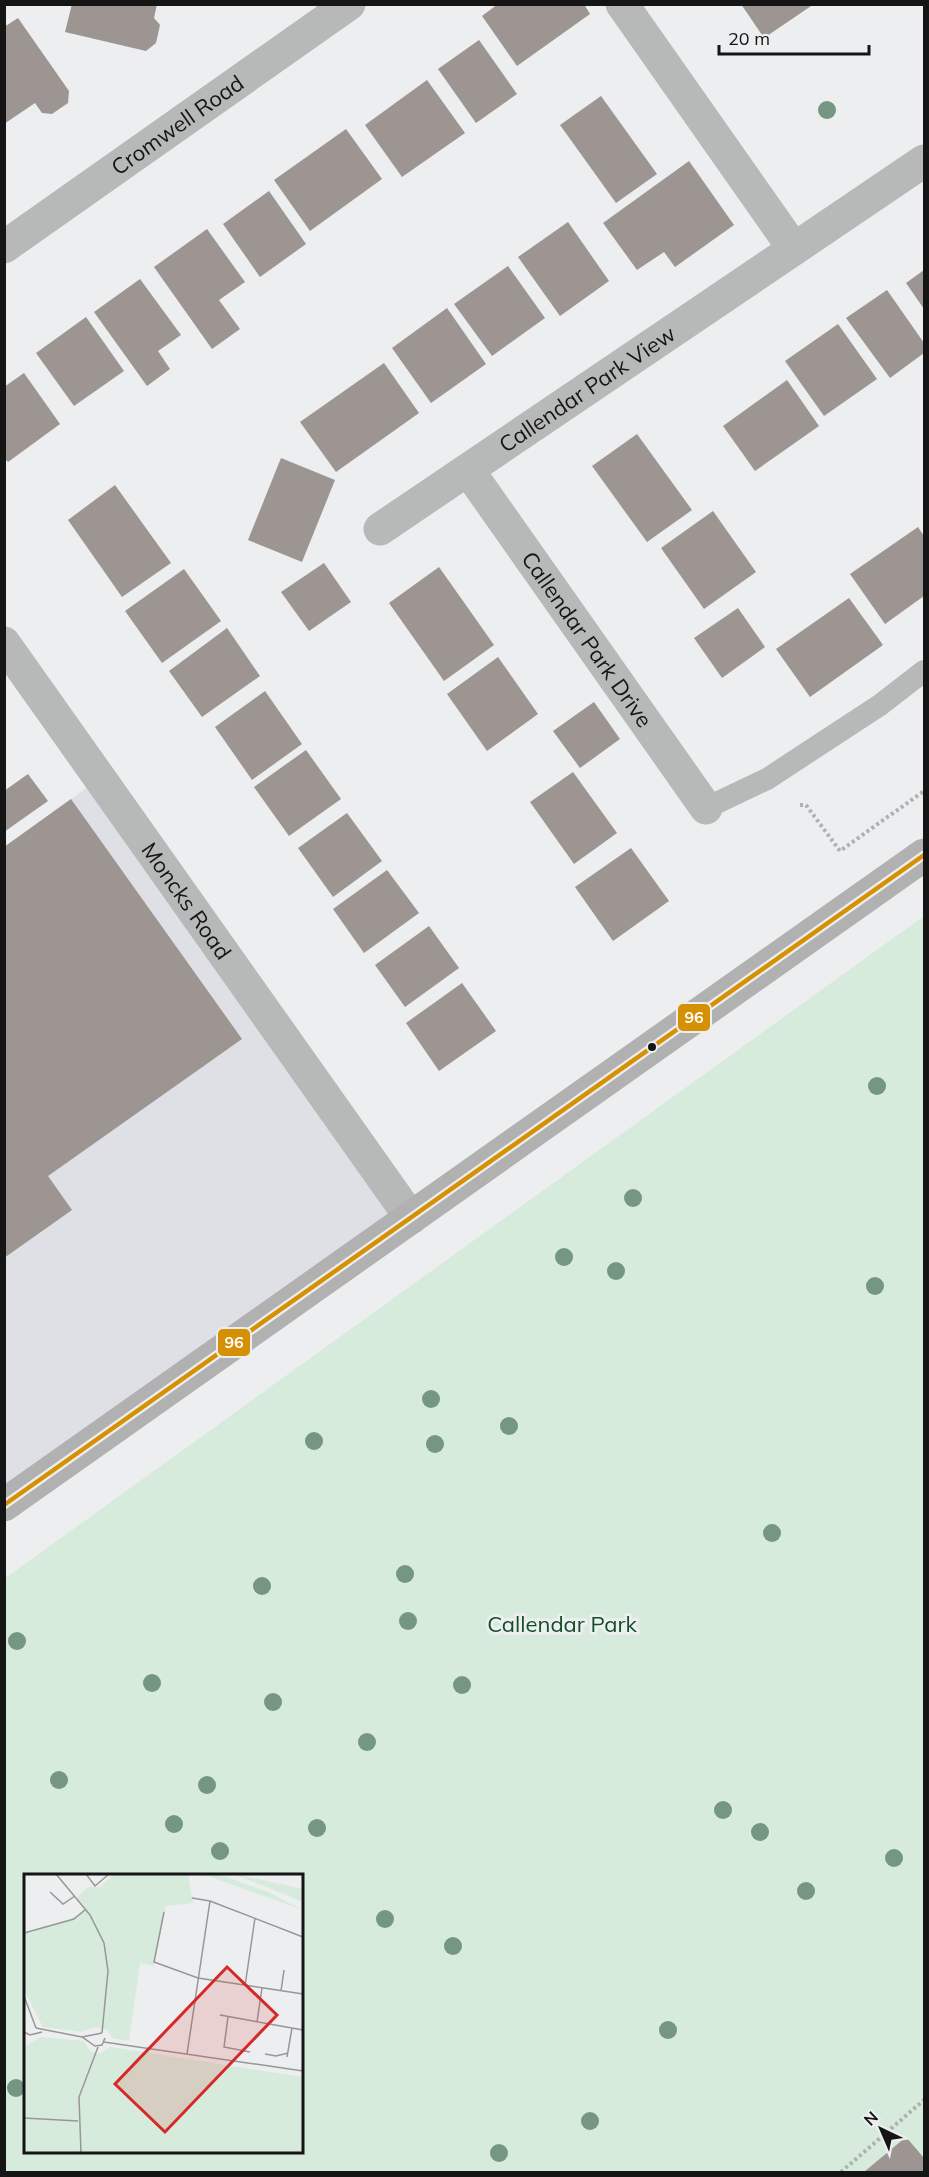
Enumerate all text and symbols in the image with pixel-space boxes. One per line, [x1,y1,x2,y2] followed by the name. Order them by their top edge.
[719,18,869,56] scale bar
[728,27,770,50] text: 20 m
[106,69,249,181] street label: Cromwell Road
[493,319,681,459] street label: Callendar Park View
[516,546,659,733] street label: Callendar Park Drive
[136,837,238,965] street label: Moncks Road
[677,1003,711,1032] line badge: 96
[684,1007,704,1027] text: 96
[646,1041,658,1053] unlabelled marker
[217,1328,251,1357] line badge: 96
[224,1332,244,1352] text: 96
[487,1610,637,1638] park label: Callendar Park
[24,1874,303,2153] inset map
[851,2099,911,2159] north arrow
[859,2107,882,2130] text: N

